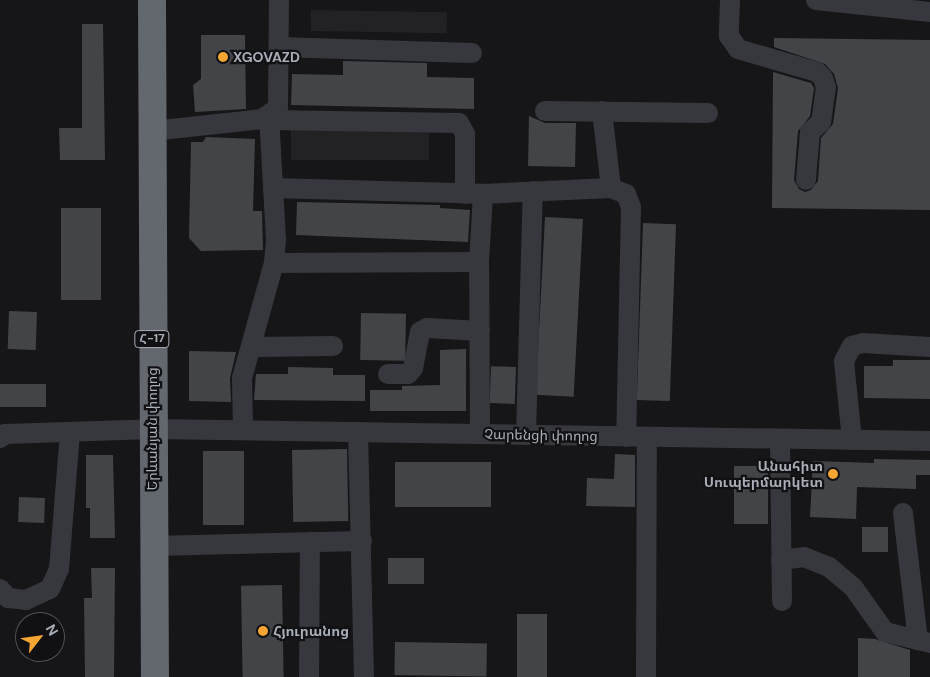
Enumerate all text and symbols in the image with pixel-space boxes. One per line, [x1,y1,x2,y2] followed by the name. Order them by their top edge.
[233,49,300,65] place label: XGOVAZD
[217,51,229,63] marker: XGOVAZD
[133,329,171,348] road number: Հ-17
[144,367,160,491] street label: Երևանյան փողոց
[484,426,598,444] street label: Չարենցի փողոց
[704,458,823,491] place label: Անահիտ Սուպերմարկետ
[827,468,839,480] marker: Անահիտ Սուպերմարկետ
[15,612,65,662] north arrow
[42,621,62,639] text: N
[273,623,349,639] place label: Հյուրանոց
[257,625,269,637] marker: Հյուրանոց

